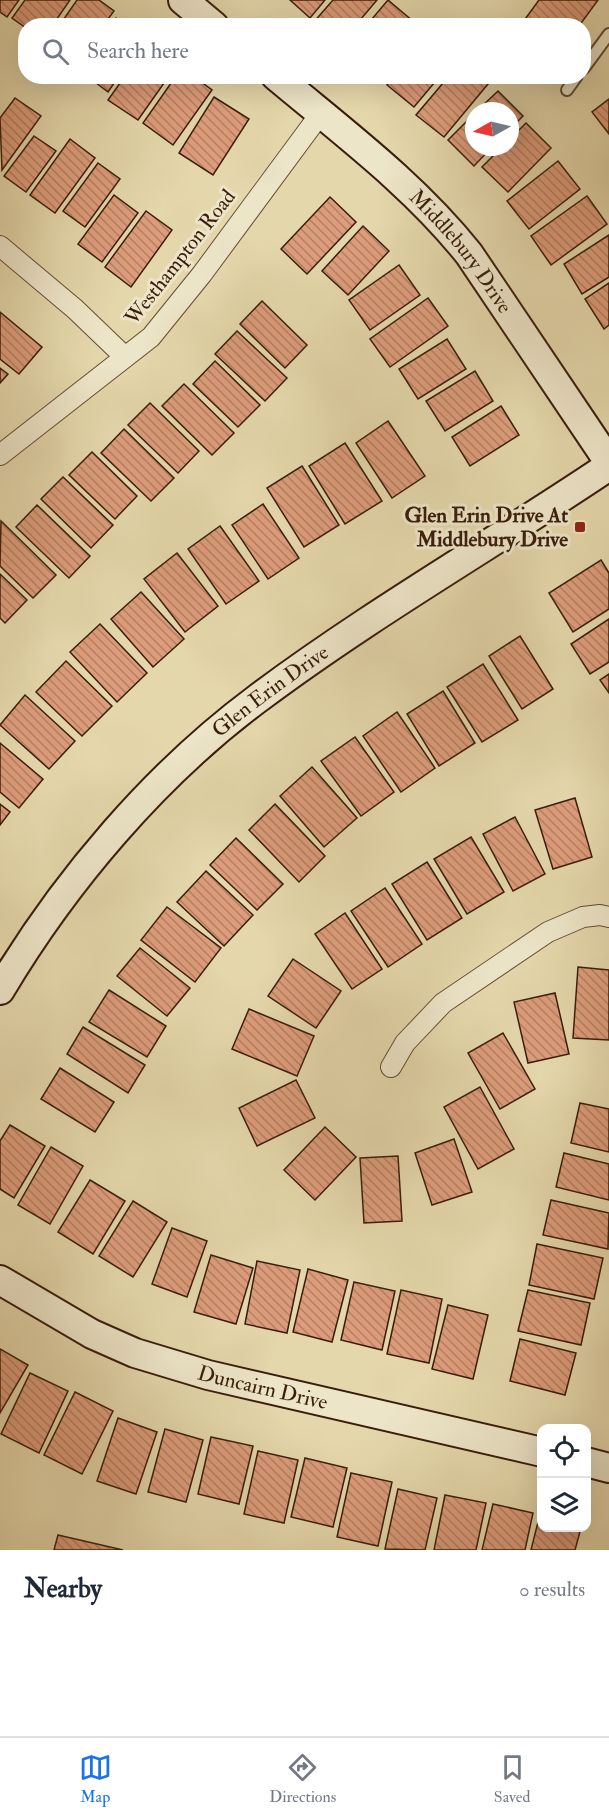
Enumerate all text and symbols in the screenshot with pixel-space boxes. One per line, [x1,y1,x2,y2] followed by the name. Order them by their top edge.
[18,18,591,84] search box
[39,35,72,68] icon: search
[87,37,189,65] text: Search here
[465,102,519,156] north arrow
[118,184,242,331] street label: Westhampton Road
[403,184,518,319] street label: Middlebury Drive
[405,502,568,553] place label: Glen Erin Drive At Middlebury Drive
[573,520,587,534] marker: Glen Erin Drive At Middlebury Drive
[206,639,334,743] street label: Glen Erin Drive
[194,1360,330,1416] street label: Duncairn Drive
[537,1424,591,1532] map controls
[537,1424,591,1478] button: locate
[537,1478,591,1532] button: layers
[24,1573,102,1605] text: Nearby
[519,1577,585,1602] text: 0 results
[79,1751,112,1807] tab: Map
[269,1751,336,1807] tab: Directions
[494,1751,530,1807] tab: Saved

